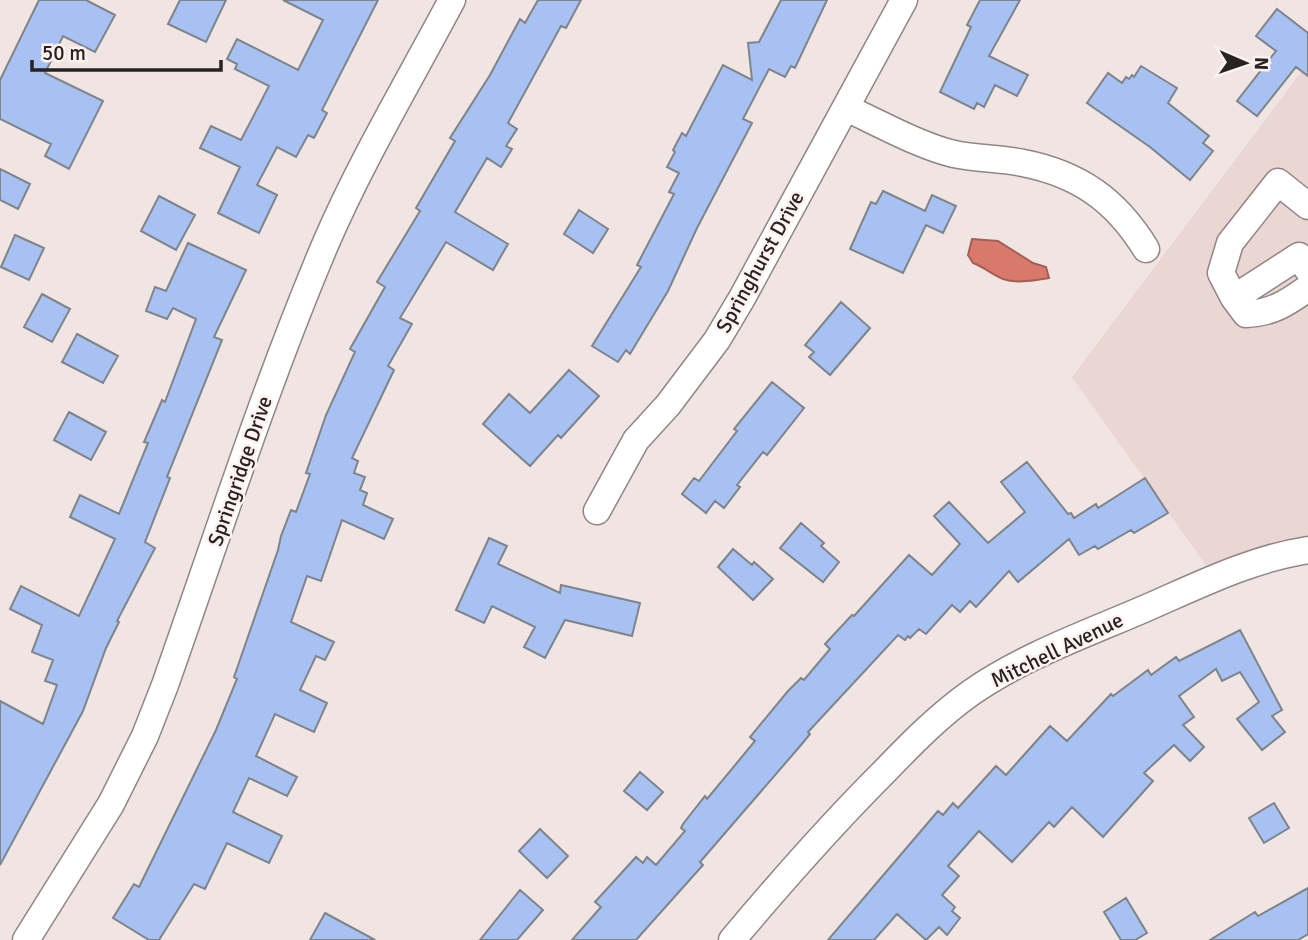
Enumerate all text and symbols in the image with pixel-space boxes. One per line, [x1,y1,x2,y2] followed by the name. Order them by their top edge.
[32,28,220,72] scale bar
[1210,28,1280,98] north arrow
[42,40,86,66] text: 50 m
[1249,57,1273,71] text: N
[710,187,810,337] street label: Springhurst Drive
[202,392,278,550] street label: Springridge Drive
[987,607,1127,693] street label: Mitchell Avenue

